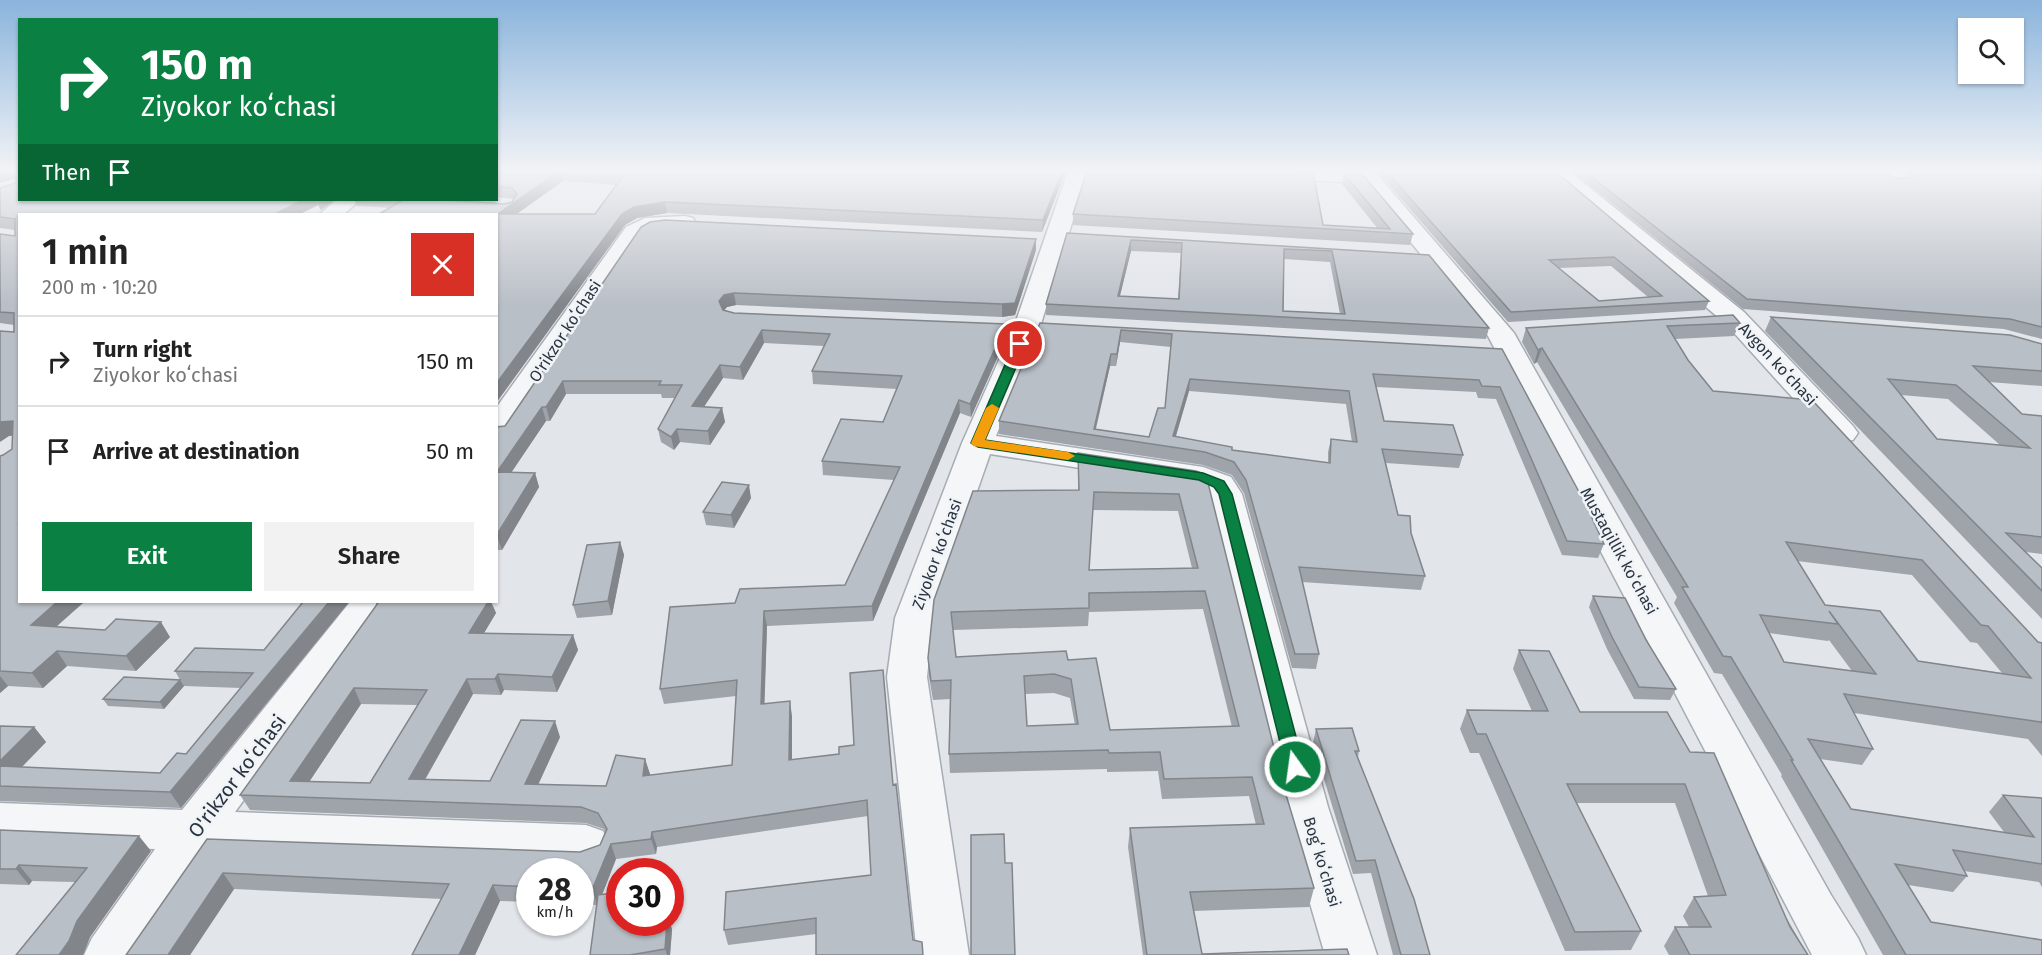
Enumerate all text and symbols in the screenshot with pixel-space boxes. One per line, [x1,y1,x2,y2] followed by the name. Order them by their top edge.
[1958,18,2024,84] map controls
[1958,18,2024,84] button: search
[141,40,253,90] text: 150 m
[42,42,120,120] icon: right
[141,91,337,123] text: Ziyokor koʻchasi
[103,156,136,189] icon: arrive
[42,159,91,186] text: Then
[42,230,129,274] text: 1 min
[411,233,474,296] button: close
[42,275,158,299] text: 200 m · 10:20
[525,276,605,386] street label: O'rikzor koʻchasi
[994,318,1045,369] pin
[1735,319,1821,409] street label: Avgon koʻchasi
[1003,327,1036,360] icon: arrive
[93,336,192,363] text: Turn right
[42,345,75,378] icon: right
[416,348,474,375] text: 150 m
[93,363,238,387] text: Ziyokor koʻchasi
[42,435,75,468] icon: arrive
[93,438,300,465] text: Arrive at destination
[426,438,474,465] text: 50 m
[1576,484,1662,618] street label: Mustaqillik koʻchasi
[908,496,966,612] street label: Ziyokor koʻchasi
[42,522,252,591] button: Exit
[264,522,474,591] button: Share
[183,710,291,842] street label: O'rikzor koʻchasi
[1263,735,1327,799] position arrow
[1299,815,1345,909] street label: Bogʻ koʻchasi
[606,858,684,936] speed limit sign: 30
[539,872,571,908] text: 28
[536,903,574,921] text: km/h

